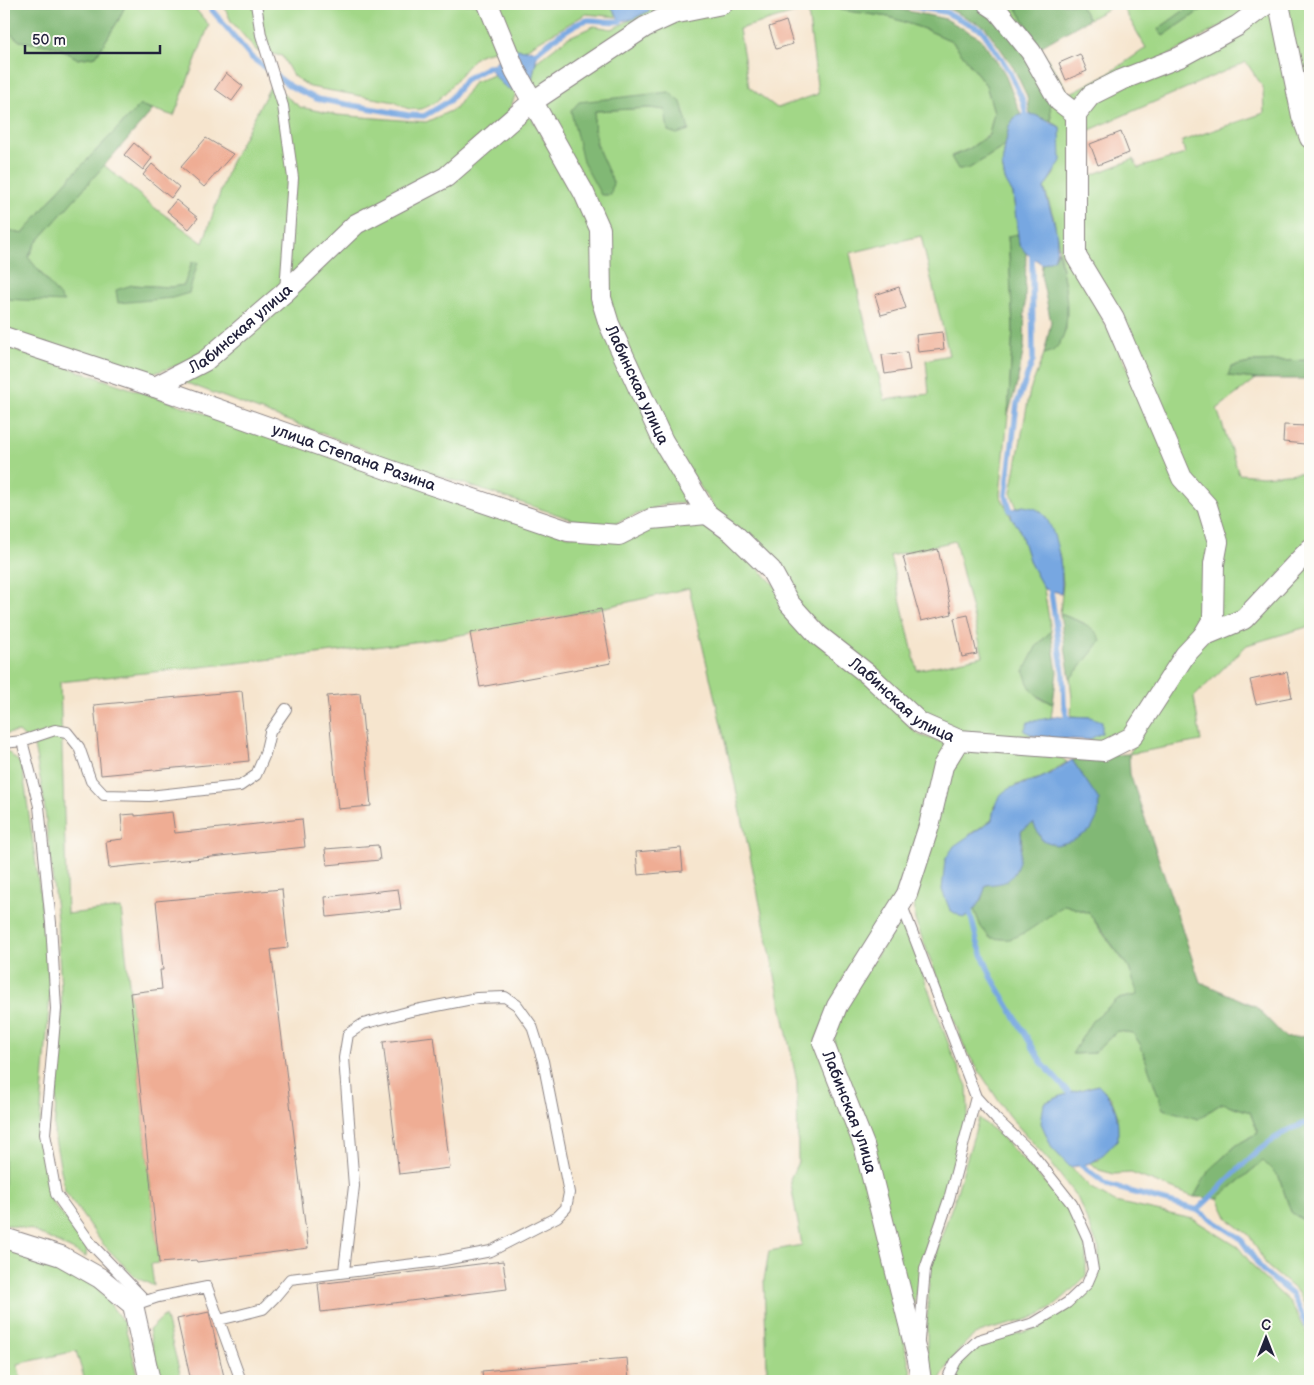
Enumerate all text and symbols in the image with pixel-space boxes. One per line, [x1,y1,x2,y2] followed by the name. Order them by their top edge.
[25,22,160,54] scale bar
[32,31,66,50] text: 50 m
[185,280,297,378] street label: Лабинская улица
[601,321,673,448] street label: Лабинская улица
[269,420,439,495] street label: улица Степана Разина
[845,653,958,747] street label: Лабинская улица
[818,1047,880,1176] street label: Лабинская улица
[1242,1312,1292,1362] north arrow
[1261,1317,1271,1334] text: С

